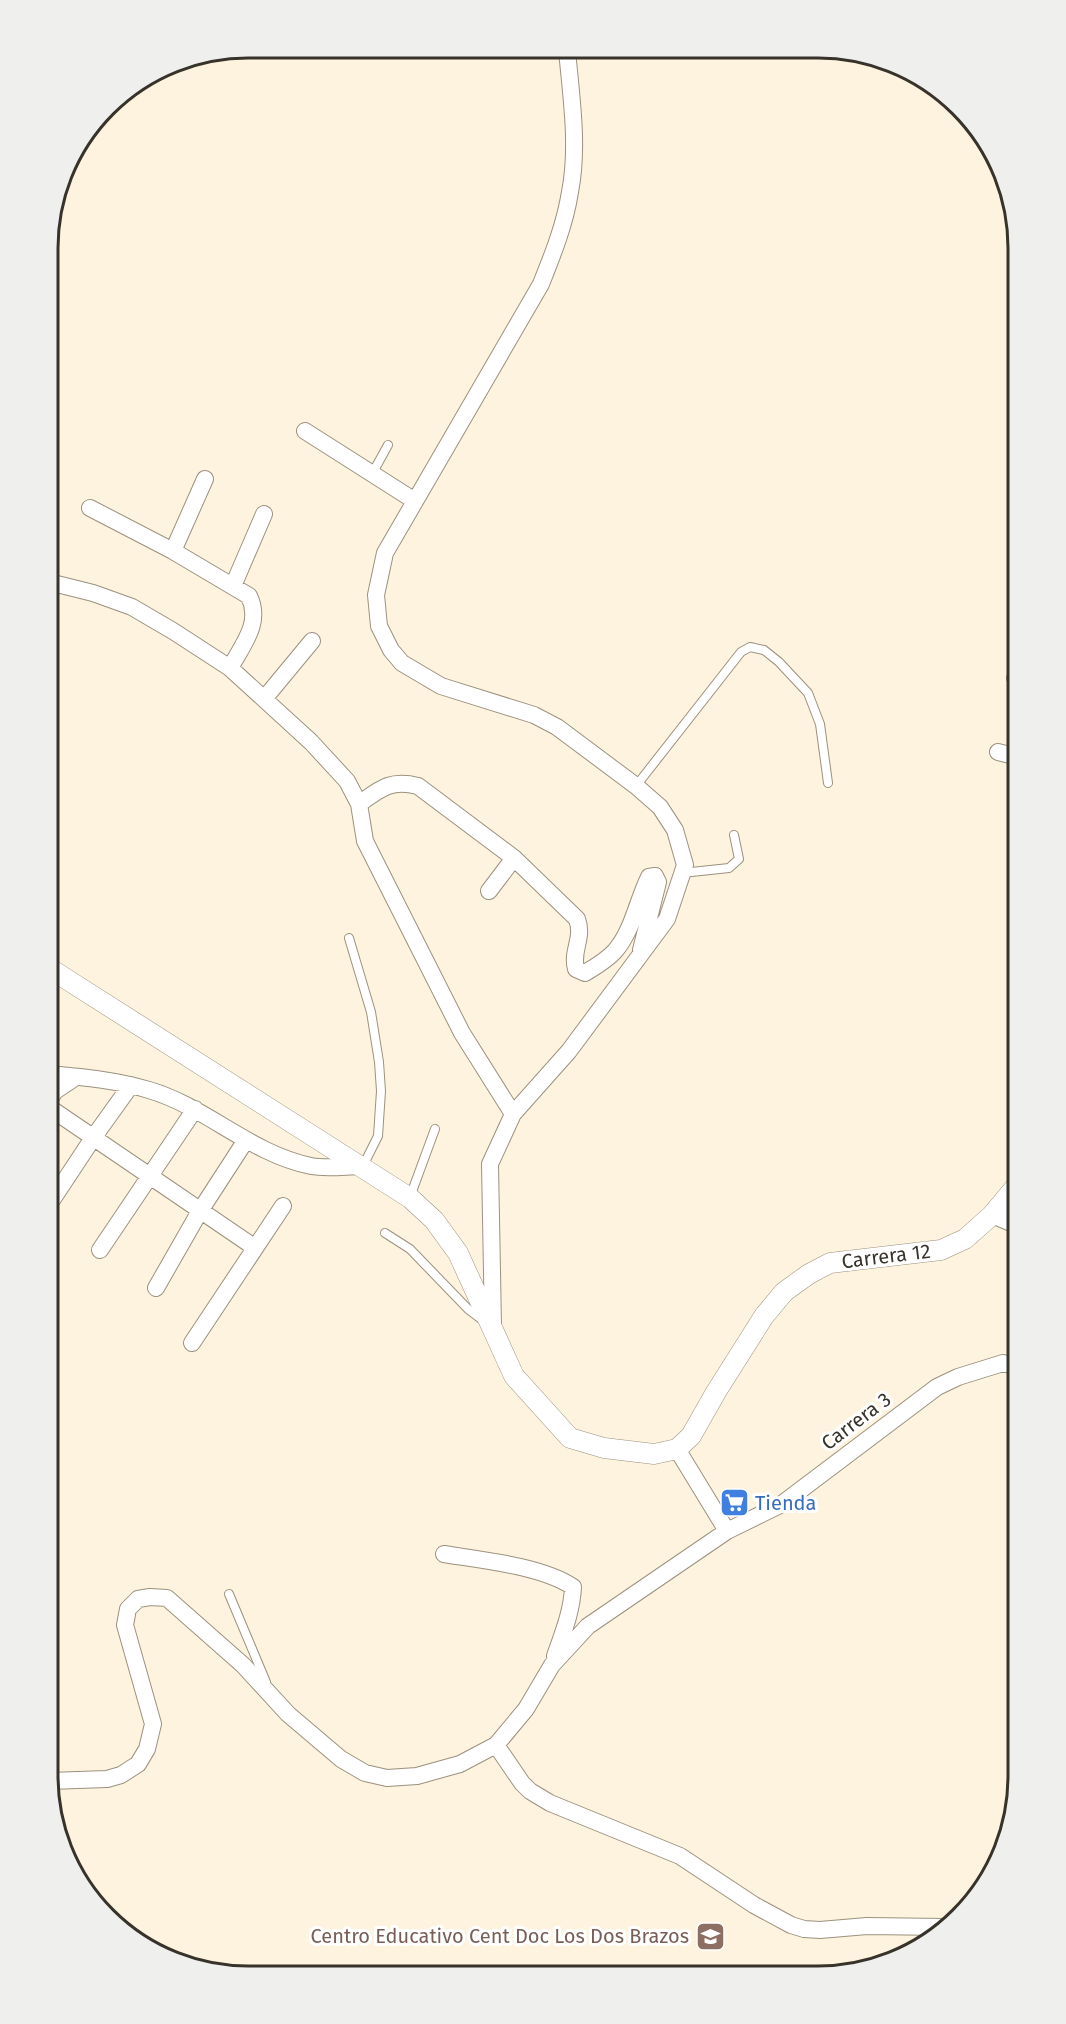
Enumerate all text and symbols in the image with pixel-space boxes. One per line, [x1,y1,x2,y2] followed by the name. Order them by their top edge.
[840,1239,932,1273] street label: Carrera 12
[817,1387,895,1455] street label: Carrera 3
[718,1487,750,1519] supermarket icon: Tienda
[755,1491,816,1515] place label: Tienda
[694,1920,726,1952] school or university icon: Centro Educativo Cent Doc Los Dos Brazos
[311,1924,689,1948] place label: Centro Educativo Cent Doc Los Dos Brazos

